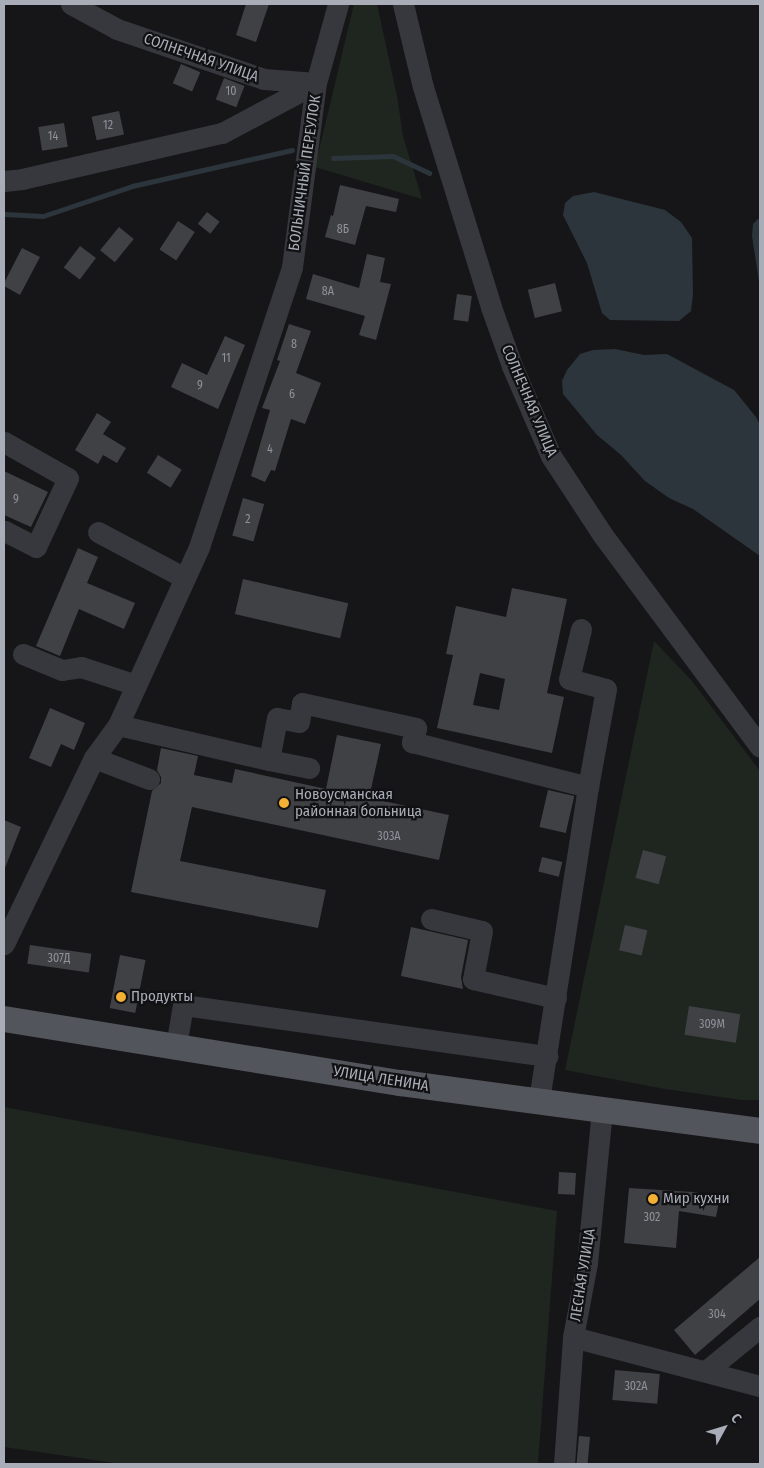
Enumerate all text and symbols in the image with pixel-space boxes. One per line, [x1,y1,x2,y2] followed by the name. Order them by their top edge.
[141,30,261,86] street label: СОЛНЕЧНАЯ УЛИЦА
[226,85,236,99] house number: 10
[285,94,325,252] street label: БОЛЬНИЧНЫЙ ПЕРЕУЛОК
[103,119,113,133] house number: 12
[48,130,58,144] house number: 14
[337,223,349,237] house number: 8Б
[322,285,334,299] house number: 8А
[291,338,297,352] house number: 8
[497,342,561,460] street label: СОЛНЕЧНАЯ УЛИЦА
[221,352,231,366] house number: 11
[197,379,203,393] house number: 9
[289,388,295,402] house number: 6
[267,443,273,457] house number: 4
[13,493,19,507] house number: 9
[245,513,251,527] house number: 2
[295,785,422,820] place label: Новоусманская районная больница
[277,796,291,810] marker: Новоусманская районная больница
[377,830,401,844] house number: 303А
[48,952,70,966] house number: 307Д
[131,988,193,1006] place label: Продукты
[115,991,127,1003] marker: Продукты
[699,1018,725,1032] house number: 309М
[332,1063,430,1095] street label: УЛИЦА ЛЕНИНА
[663,1190,730,1208] place label: Мир кухни
[647,1193,659,1205] marker: Мир кухни
[644,1211,660,1225] house number: 302
[567,1227,599,1323] street label: ЛЕСНАЯ УЛИЦА
[708,1308,726,1322] house number: 304
[624,1380,648,1394] house number: 302А
[699,1403,749,1453] north arrow
[727,1410,745,1426] text: С

